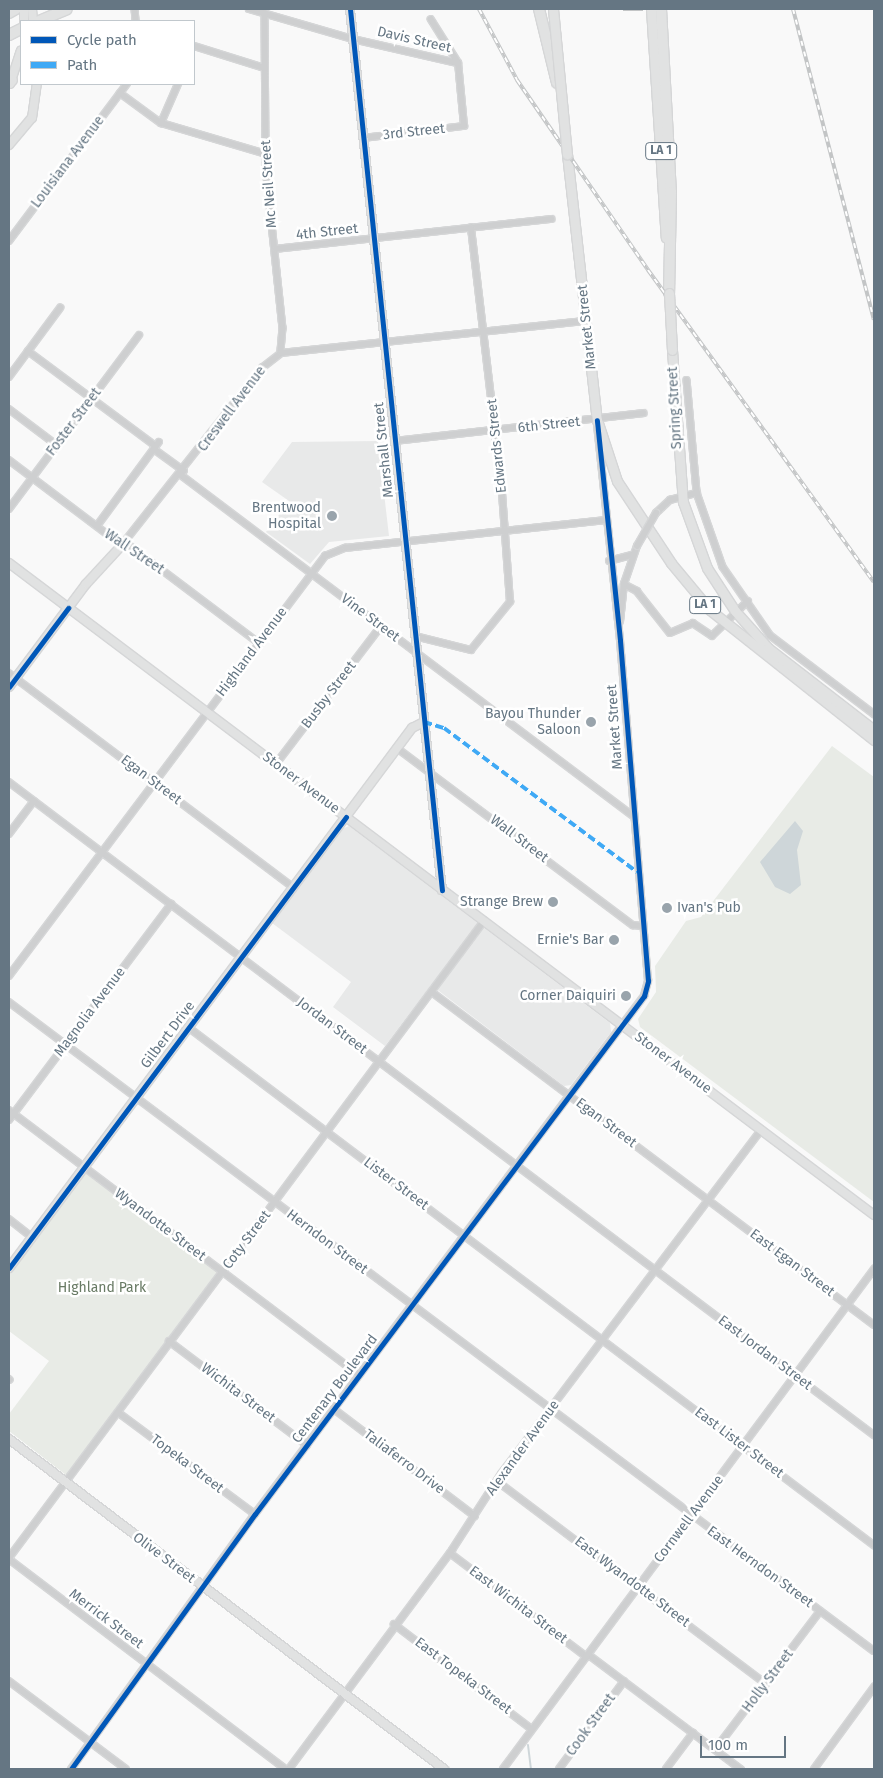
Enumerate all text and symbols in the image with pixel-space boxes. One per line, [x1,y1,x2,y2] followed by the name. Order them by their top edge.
[20,20,195,85] legend
[375,23,453,57] street label: Davis Street
[67,31,137,49] text: Cycle path
[67,56,97,74] text: Path
[28,113,108,211] street label: Louisiana Avenue
[382,120,446,144] street label: 3rd Street
[258,139,280,229] street label: Mc Neil Street
[645,142,677,160] road number: LA 1
[295,220,359,244] street label: 4th Street
[574,284,600,370] street label: Market Street
[194,363,270,455] street label: Creswell Avenue
[664,366,686,450] street label: Spring Street
[43,385,105,459] street label: Foster Street
[484,398,510,494] street label: Edwards Street
[371,401,397,499] street label: Marshall Street
[517,413,581,437] street label: 6th Street
[252,500,321,532] place label: Brentwood Hospital
[325,509,339,523] marker: Brentwood Hospital
[101,526,167,578] street label: Wall Street
[337,590,403,646] street label: Vine Street
[689,596,721,614] road number: LA 1
[213,604,291,700] street label: Highland Avenue
[298,658,360,732] street label: Busby Street
[604,684,626,770] street label: Market Street
[485,706,581,739] place label: Bayou Thunder Saloon
[585,716,597,728] marker: Bayou Thunder Saloon
[259,749,343,817] street label: Stoner Avenue
[117,752,185,808] street label: Egan Street
[487,812,551,866] street label: Wall Street
[460,894,543,910] place label: Strange Brew
[547,896,559,908] marker: Strange Brew
[677,900,741,916] place label: Ivan's Pub
[661,902,673,914] marker: Ivan's Pub
[537,932,604,948] place label: Ernie's Bar
[608,934,620,946] marker: Ernie's Bar
[51,964,129,1060] street label: Magnolia Avenue
[520,988,616,1004] place label: Corner Daiquiri
[620,990,632,1002] marker: Corner Daiquiri
[294,994,370,1058] street label: Jordan Street
[137,998,199,1072] street label: Gilbert Drive
[631,1029,715,1097] street label: Stoner Avenue
[572,1095,640,1151] street label: Egan Street
[360,1154,432,1214] street label: Lister Street
[111,1185,209,1265] street label: Wyandotte Street
[283,1206,371,1278] street label: Herndon Street
[219,1207,275,1273] street label: Coty Street
[746,1226,838,1300] street label: East Egan Street
[58,1280,146,1296] park label: Highland Park
[715,1312,815,1394] street label: East Jordan Street
[289,1331,381,1447] street label: Centenary Boulevard
[198,1360,278,1426] street label: Wichita Street
[483,1397,563,1499] street label: Alexander Avenue
[691,1404,787,1482] street label: East Lister Street
[360,1426,448,1498] street label: Taliaferro Drive
[147,1431,227,1497] street label: Topeka Street
[651,1472,727,1566] street label: Cornwell Avenue
[704,1523,816,1611] street label: East Herndon Street
[129,1529,199,1587] street label: Olive Street
[571,1533,693,1631] street label: East Wyandotte Street
[466,1563,570,1647] street label: East Wichita Street
[65,1586,147,1652] street label: Merrick Street
[411,1634,515,1718] street label: East Topeka Street
[739,1646,797,1716] street label: Holly Street
[563,1691,619,1759] street label: Cook Street
[703,1726,789,1758] scale bar
[708,1736,748,1754] text: 100 m

